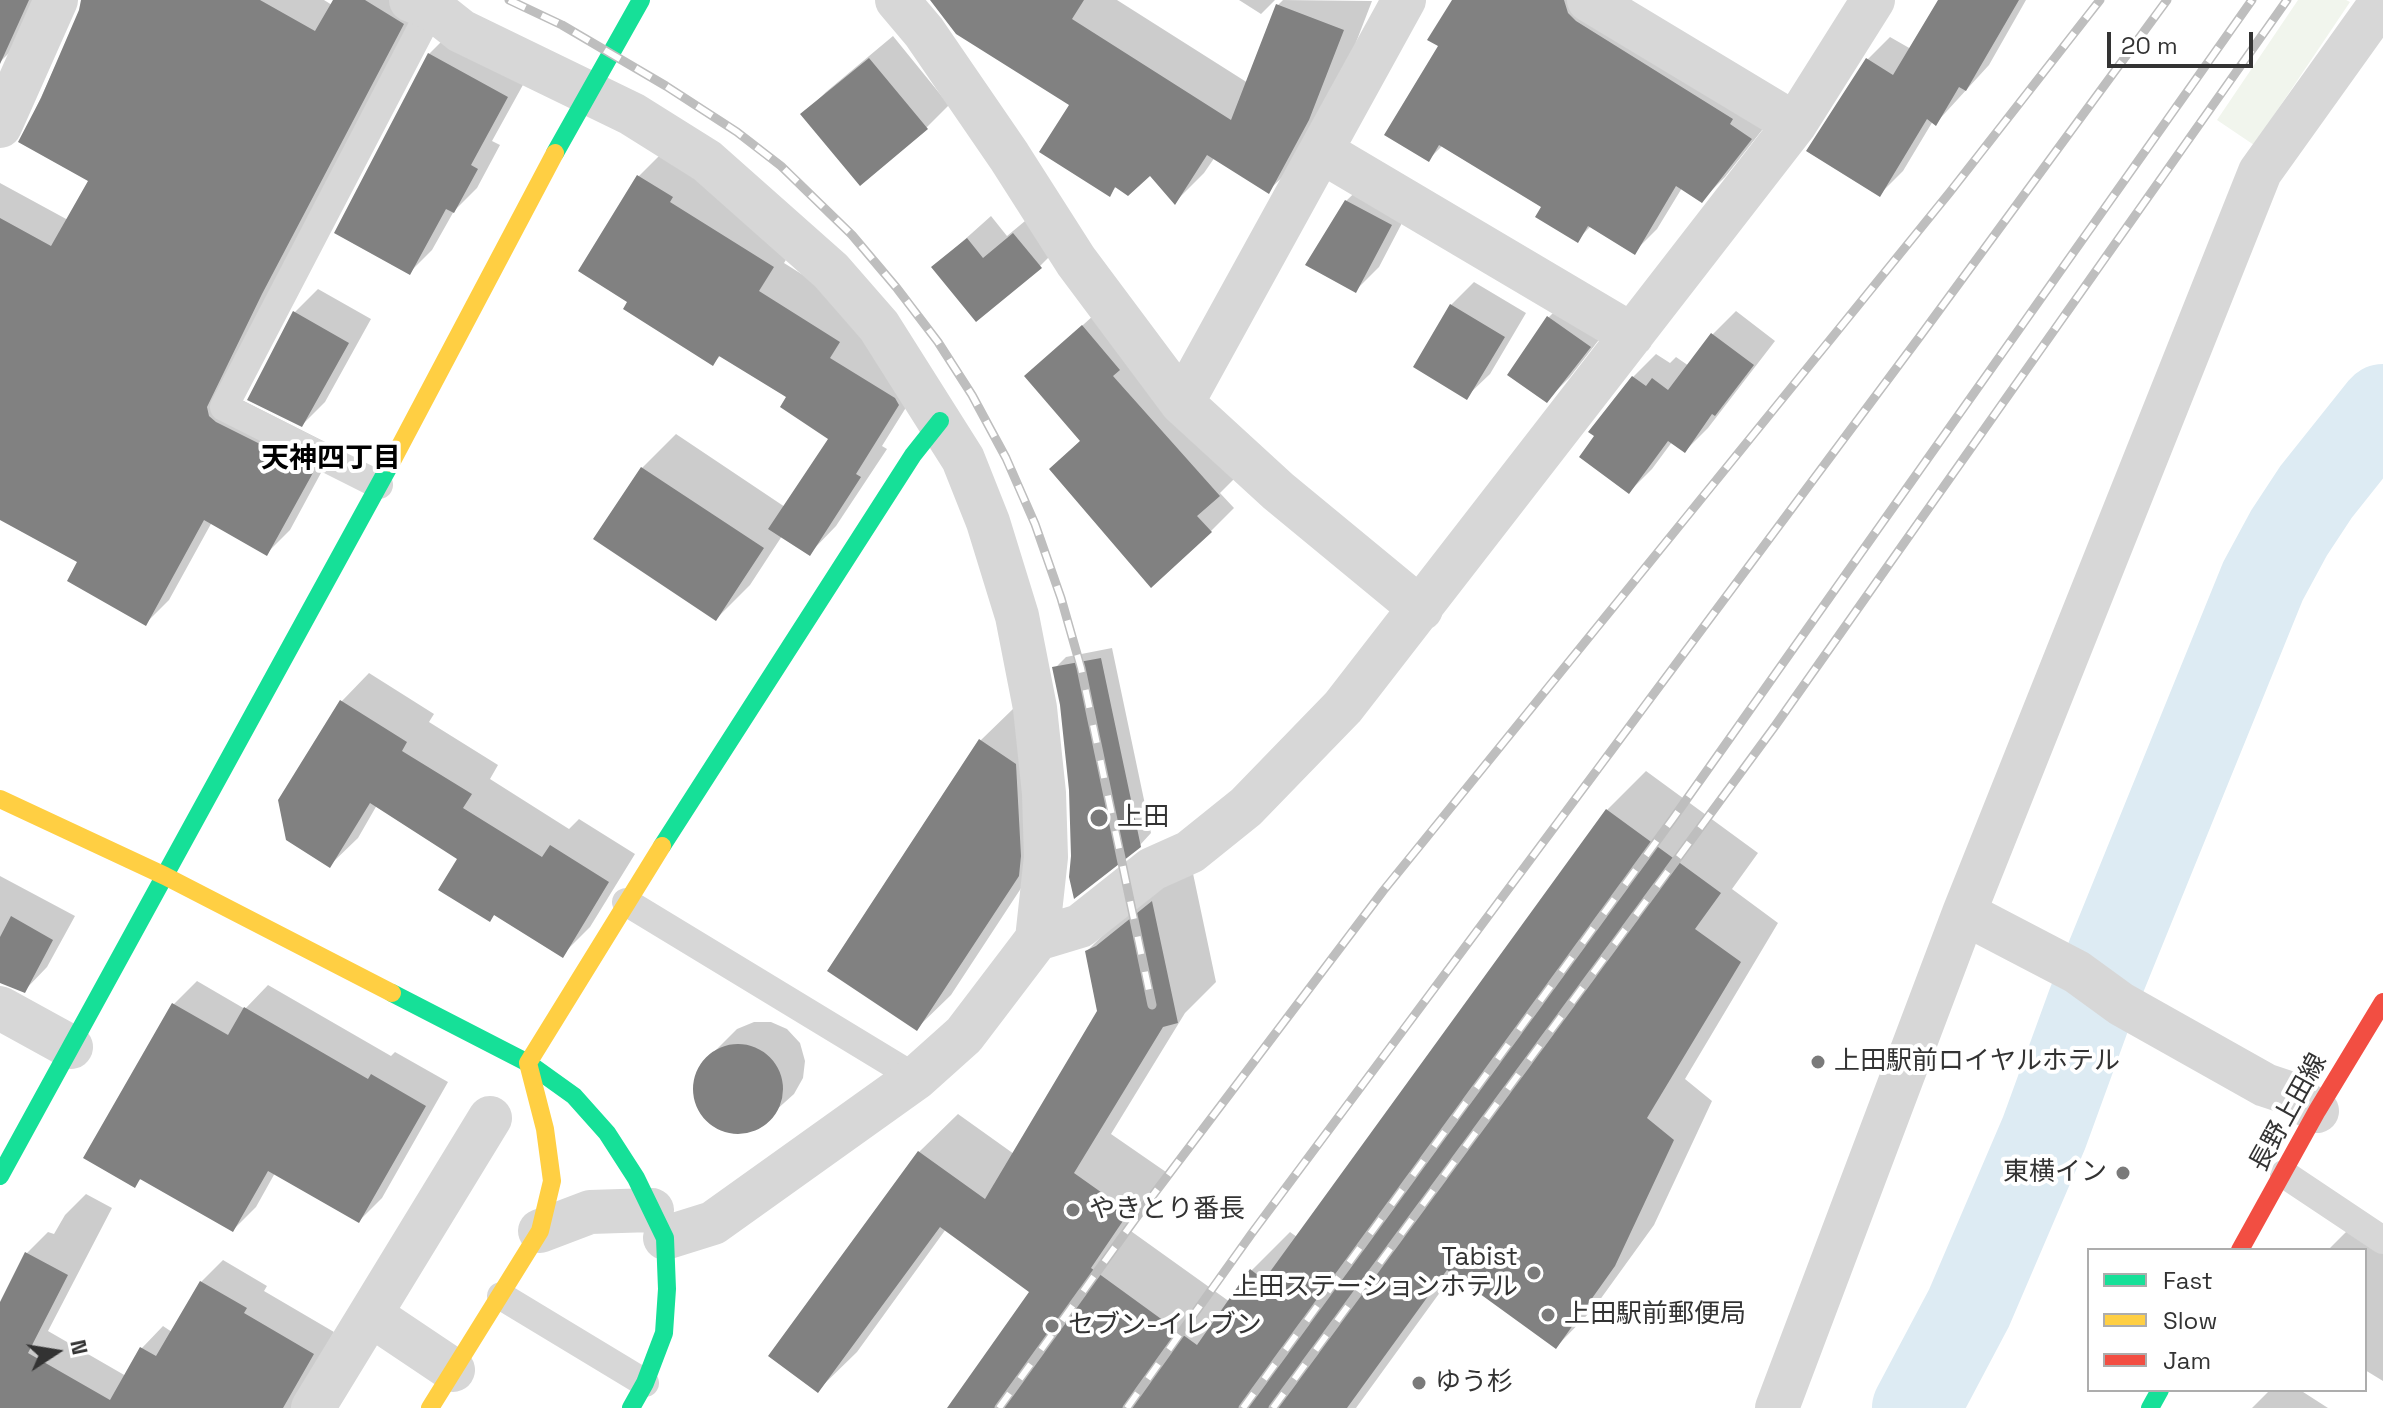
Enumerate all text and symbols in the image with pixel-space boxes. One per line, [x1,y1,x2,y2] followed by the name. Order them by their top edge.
[2111,16,2257,66] scale bar
[2121,30,2178,61] text: 20 m
[261,442,401,476] district label: 天神四丁目
[1117,802,1169,834] place label: 上田
[1088,807,1110,829] marker: 上田
[1834,1046,2120,1078] place label: 上田駅前ロイヤルホテル
[2244,1049,2334,1177] street label: 長野上田線
[1809,1053,1827,1071] marker: 上田駅前ロイヤルホテル
[2003,1157,2107,1189] place label: 東横イン
[2114,1164,2132,1182] marker: 東横イン
[1089,1194,1245,1226] place label: やきとり番長
[1064,1201,1082,1219] marker: やきとり番長
[1232,1242,1518,1304] place label: Tabist 上田ステーションホテル
[2087,1248,2367,1392] legend
[1525,1264,1543,1282] marker: Tabist 上田ステーションホテル
[2163,1265,2213,1296] text: Fast
[1564,1299,1746,1331] place label: 上田駅前郵便局
[2163,1305,2217,1336] text: Slow
[1539,1306,1557,1324] marker: 上田駅前郵便局
[1068,1310,1262,1342] place label: セブン-イレブン
[16,1312,96,1392] north arrow
[1043,1317,1061,1335] marker: セブン-イレブン
[64,1337,95,1357] text: N
[2163,1345,2211,1376] text: Jam
[1435,1367,1513,1399] place label: ゆう杉
[1410,1374,1428,1392] marker: ゆう杉

